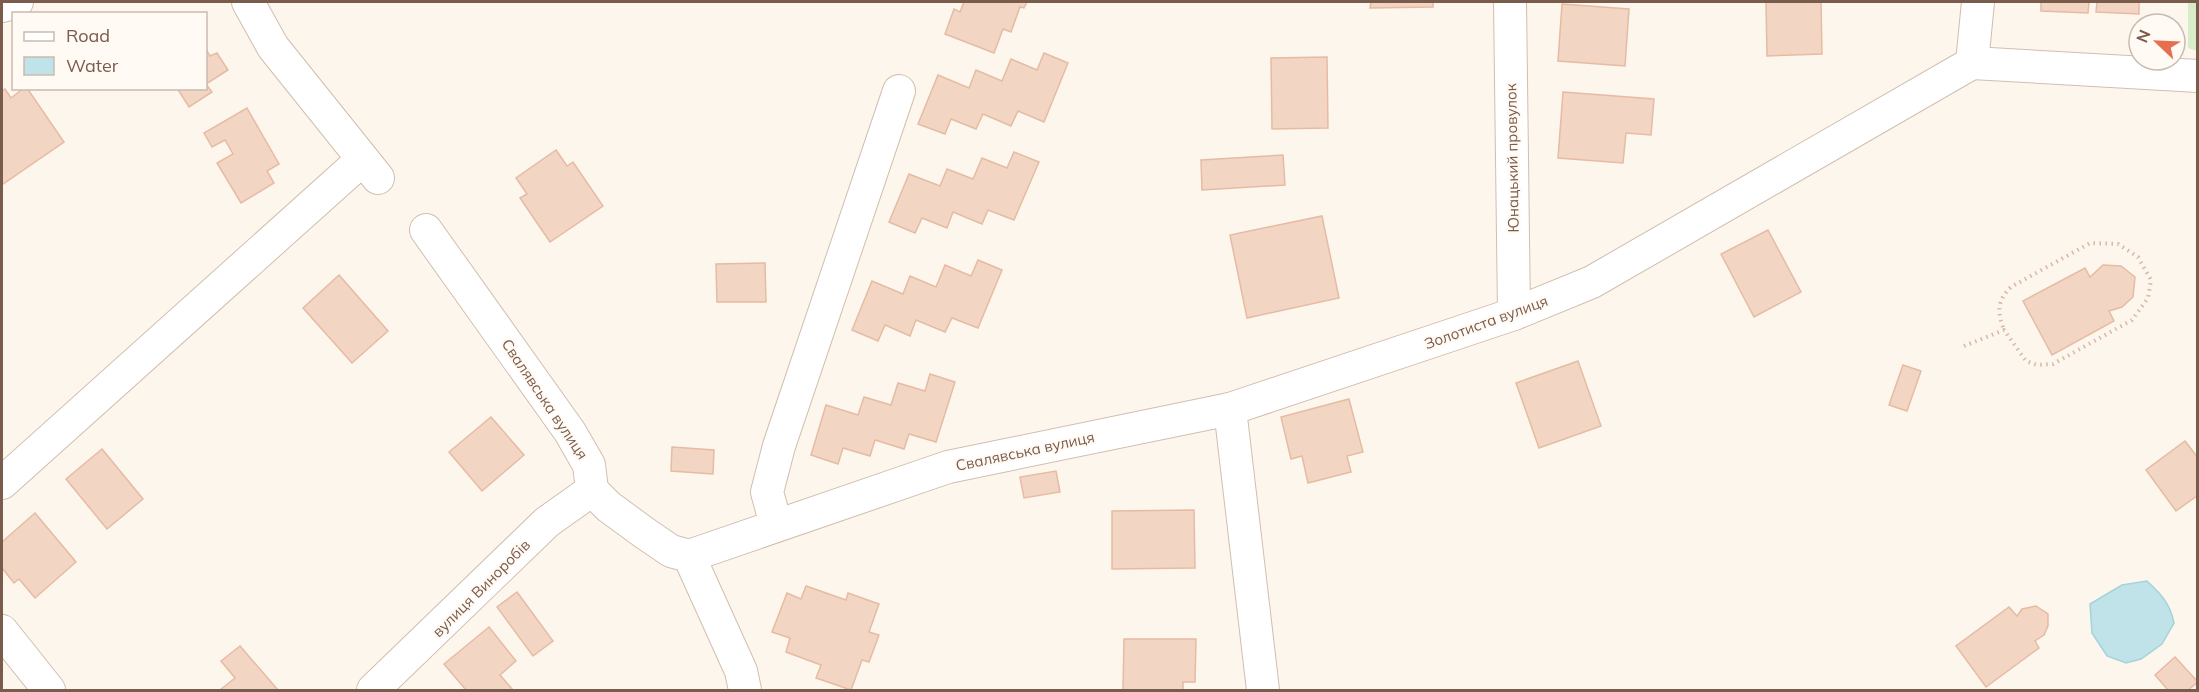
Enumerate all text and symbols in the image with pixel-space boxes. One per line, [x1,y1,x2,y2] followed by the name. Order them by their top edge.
[12,12,207,90] legend
[2127,12,2187,72] north arrow
[66,24,110,47] text: Road
[2132,27,2155,46] text: N
[66,54,119,77] text: Water
[1501,82,1523,233] street label: Юнацький провулок
[1422,291,1550,353] street label: Золотиста вулиця
[498,335,592,463] street label: Свалявська вулиця
[954,427,1096,475] street label: Свалявська вулиця
[428,535,534,641] street label: вулиця Виноробів

